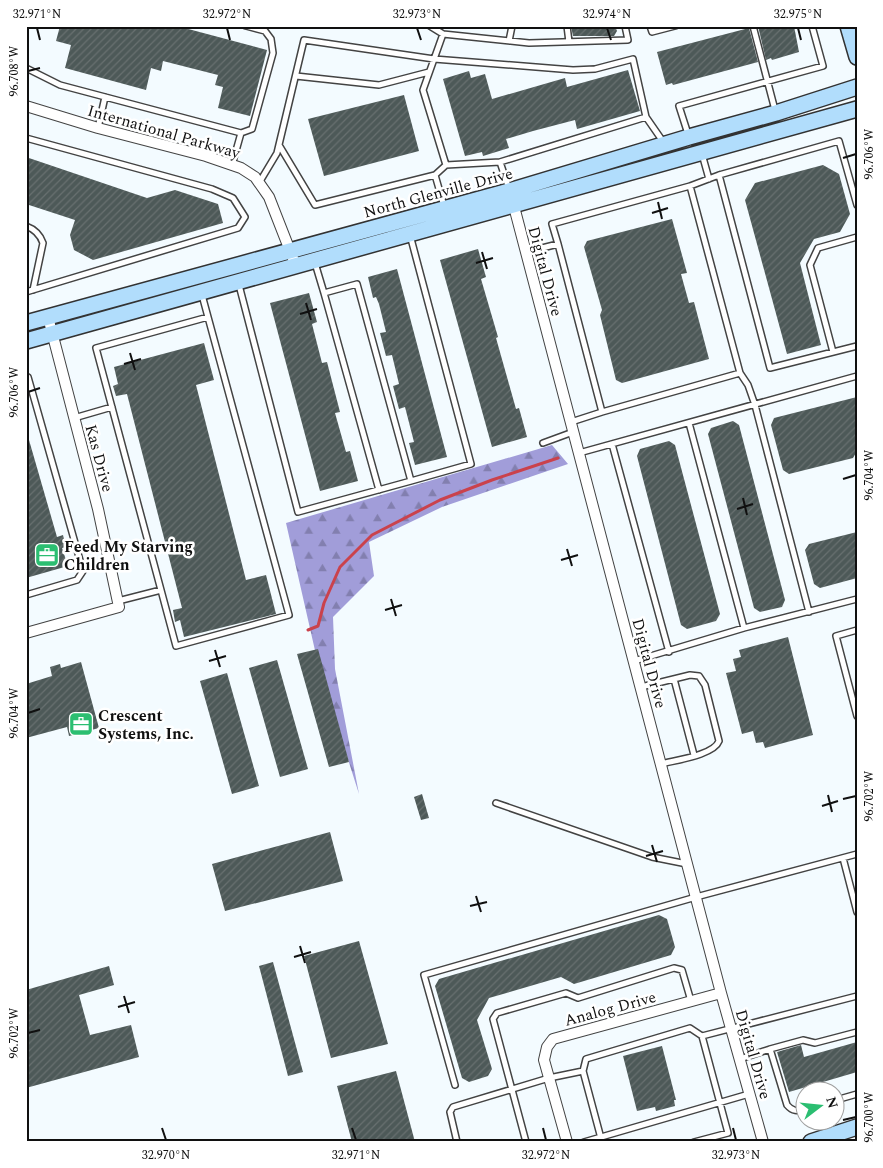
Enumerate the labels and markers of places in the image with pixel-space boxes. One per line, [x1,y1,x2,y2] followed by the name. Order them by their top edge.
[64,535,193,577] place label: Feed My Starving Children
[34,542,60,568] office icon: Feed My Starving Children
[98,704,194,746] place label: Crescent Systems, Inc.
[68,711,94,737] office icon: Crescent Systems, Inc.

